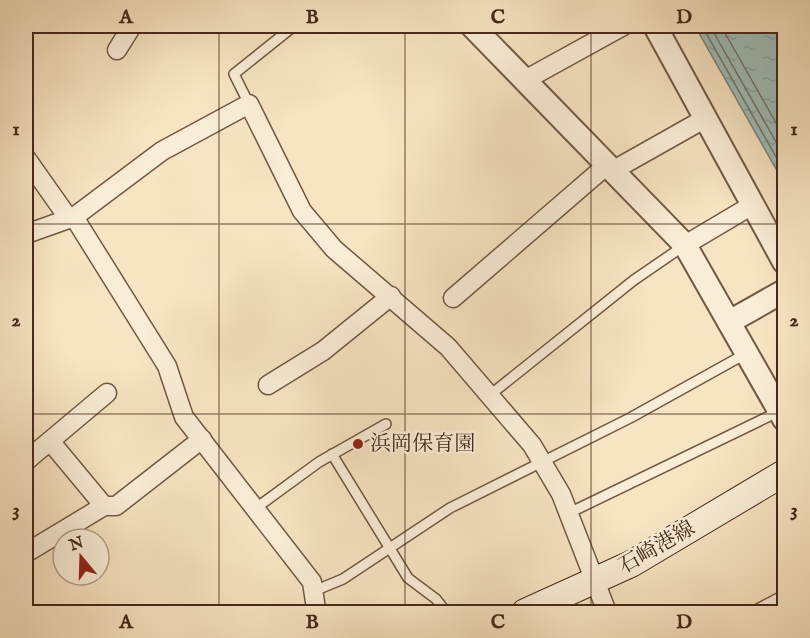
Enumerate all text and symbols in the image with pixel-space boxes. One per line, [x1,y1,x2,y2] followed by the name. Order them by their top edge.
[118,5,134,30] text: A
[305,5,319,30] text: B
[491,5,505,30] text: C
[676,5,692,30] text: D
[12,117,20,142] text: 1
[790,117,798,142] text: 1
[11,308,21,333] text: 2
[789,308,799,333] text: 2
[370,431,475,458] place label: 浜岡保育園
[351,437,365,451] marker: 浜岡保育園
[12,498,20,523] text: 3
[790,498,798,523] text: 3
[614,515,700,581] street label: 石崎港線
[51,527,111,587] north arrow
[66,533,87,557] text: N
[118,610,134,635] text: A
[305,610,319,635] text: B
[491,610,505,635] text: C
[676,610,692,635] text: D

